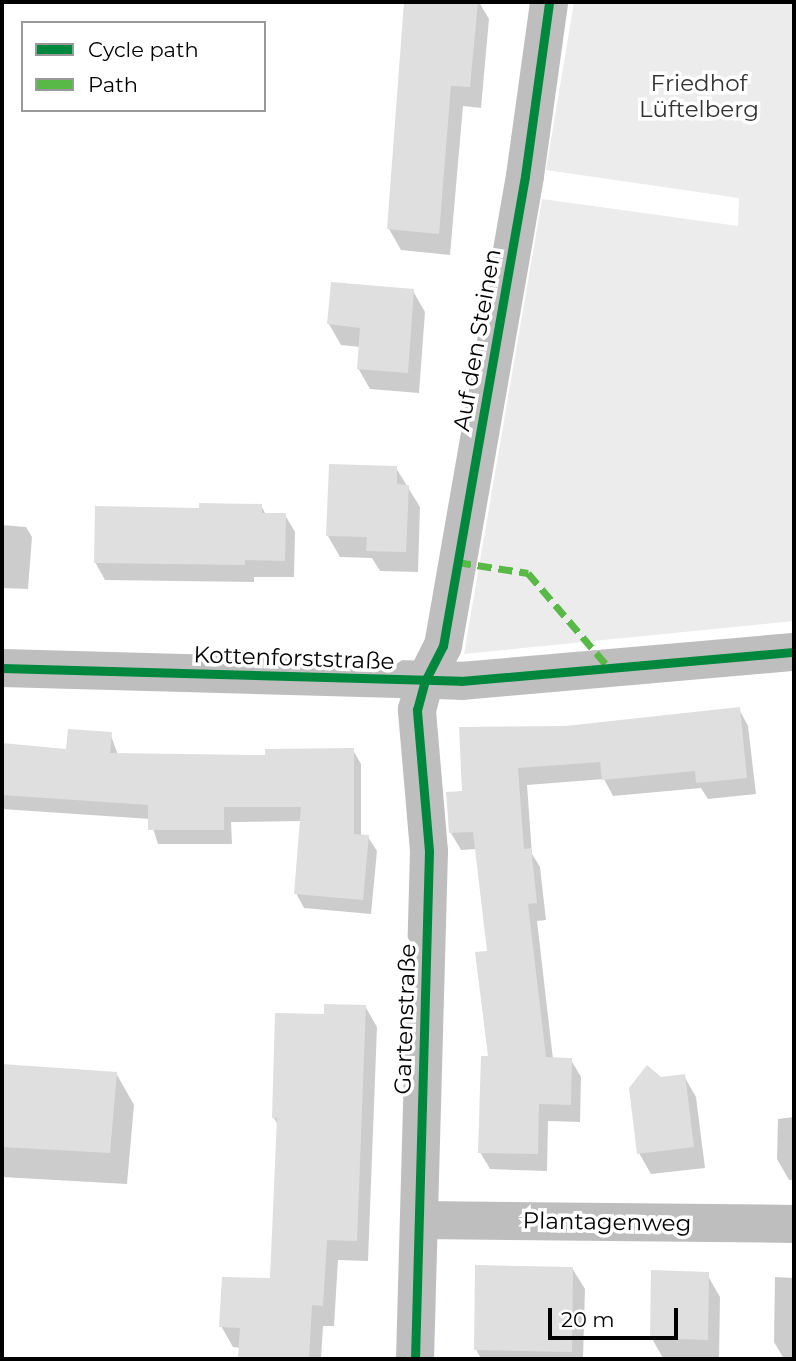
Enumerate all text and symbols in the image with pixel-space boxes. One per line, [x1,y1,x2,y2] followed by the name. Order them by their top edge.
[21,21,266,112] legend
[88,37,199,62] text: Cycle path
[639,69,759,123] park label: Friedhof Lüftelberg
[88,72,138,97] text: Path
[447,247,507,433] street label: Auf den Steinen
[193,641,395,675] street label: Kottenforststraße
[389,943,421,1095] street label: Gartenstraße
[522,1207,692,1237] street label: Plantagenweg
[551,1294,680,1338] scale bar
[561,1307,615,1332] text: 20 m

